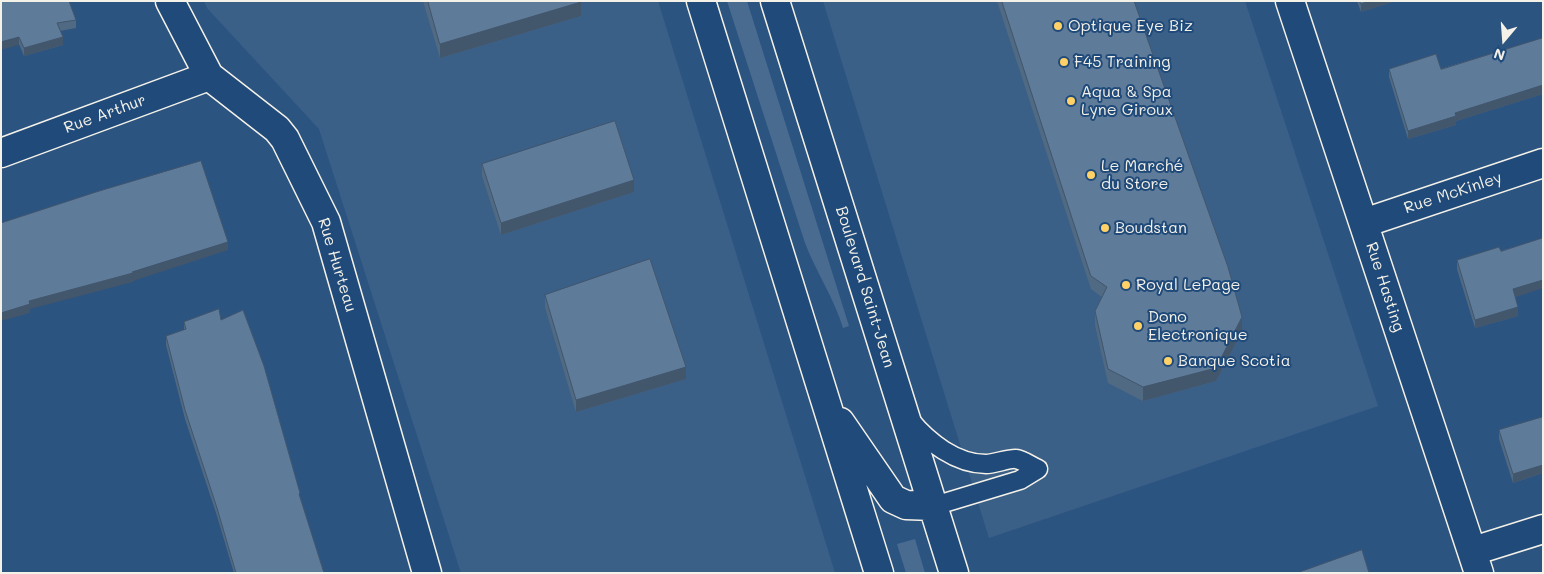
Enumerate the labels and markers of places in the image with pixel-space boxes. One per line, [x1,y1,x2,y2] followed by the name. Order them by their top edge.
[1068,16,1193,36] place label: Optique Eye Biz
[1052,20,1064,32] marker: Optique Eye Biz
[1074,52,1170,72] place label: F45 Training
[1058,56,1070,68] marker: F45 Training
[1081,82,1173,120] place label: Aqua & Spa Lyne Giroux
[1065,95,1077,107] marker: Aqua & Spa Lyne Giroux
[1101,156,1184,194] place label: Le Marché du Store
[1085,169,1097,181] marker: Le Marché du Store
[1115,218,1187,238] place label: Boudstan
[1099,222,1111,234] marker: Boudstan
[1136,275,1240,295] place label: Royal LePage
[1120,279,1132,291] marker: Royal LePage
[1148,307,1248,345] place label: Dono Electronique
[1132,320,1144,332] marker: Dono Electronique
[1178,351,1291,371] place label: Banque Scotia
[1162,355,1174,367] marker: Banque Scotia

